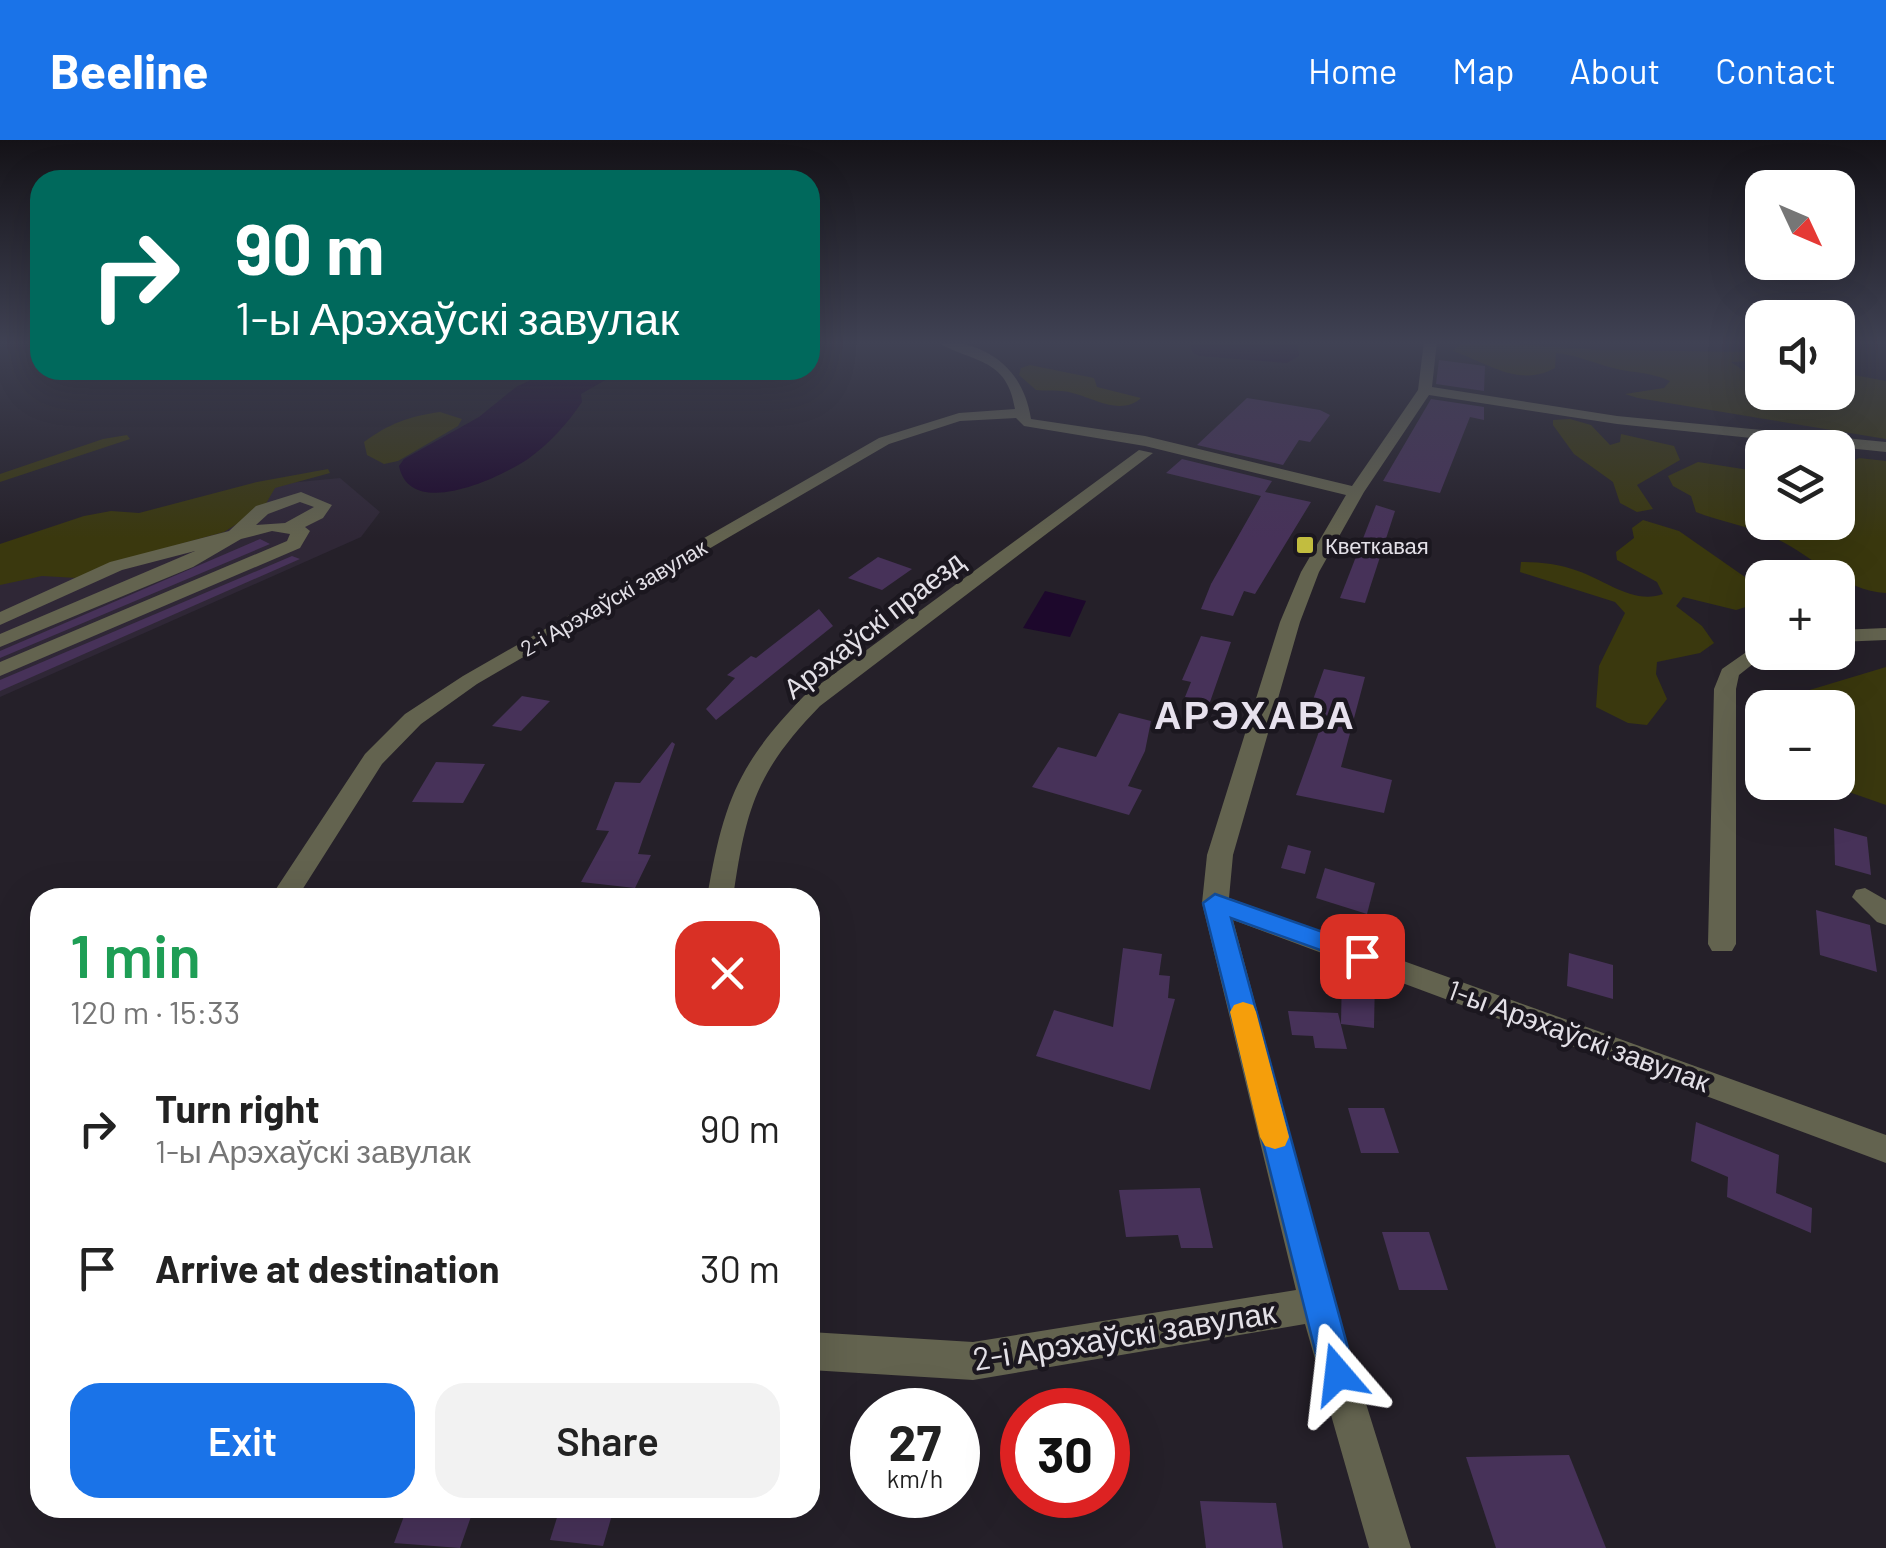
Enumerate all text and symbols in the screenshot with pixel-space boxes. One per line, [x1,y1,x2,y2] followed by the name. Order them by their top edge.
[50,41,208,99] text: Beeline
[1308,49,1397,91] text: Home
[1452,49,1515,91] text: Map
[1570,49,1660,91] text: About
[1715,49,1836,91] text: Contact
[1745,170,1855,280] north arrow
[1745,170,1855,800] map controls
[235,205,385,289] text: 90 m
[70,210,200,340] icon: right
[235,290,679,344] text: 1-ы Арэхаўскі завулак
[1745,300,1855,410] button: sound
[1745,430,1855,540] button: layers
[1325,532,1429,558] place label: Кветкавая
[515,533,711,662] street label: 2-і Арэхаўскі завулак
[1294,534,1316,556] marker: Кветкавая
[776,543,970,705] street label: Арэхаўскі праезд
[1745,560,1855,670] button: +
[1745,690,1855,800] button: −
[1154,691,1356,737] district label: АРЭХАВА
[1320,914,1405,999] pin
[70,918,201,990] text: 1 min
[675,921,780,1026] button: close
[1335,929,1390,984] icon: arrive
[1443,972,1715,1098] street label: 1-ы Арэхаўскі завулак
[70,992,240,1030] text: 120 m · 15:33
[155,1085,320,1131] text: Turn right
[70,1101,125,1156] icon: right
[700,1105,780,1151] text: 90 m
[155,1131,471,1169] text: 1-ы Арэхаўскі завулак
[70,1241,125,1296] icon: arrive
[155,1245,500,1291] text: Arrive at destination
[700,1245,780,1291] text: 30 m
[970,1291,1279,1378] street label: 2-і Арэхаўскі завулак
[1286,1322,1390,1426] position arrow
[70,1383,415,1498] button: Exit
[435,1383,780,1498] button: Share
[1000,1388,1130,1518] speed limit sign: 30
[889,1411,941,1471] text: 27
[887,1463,943,1493] text: km/h

